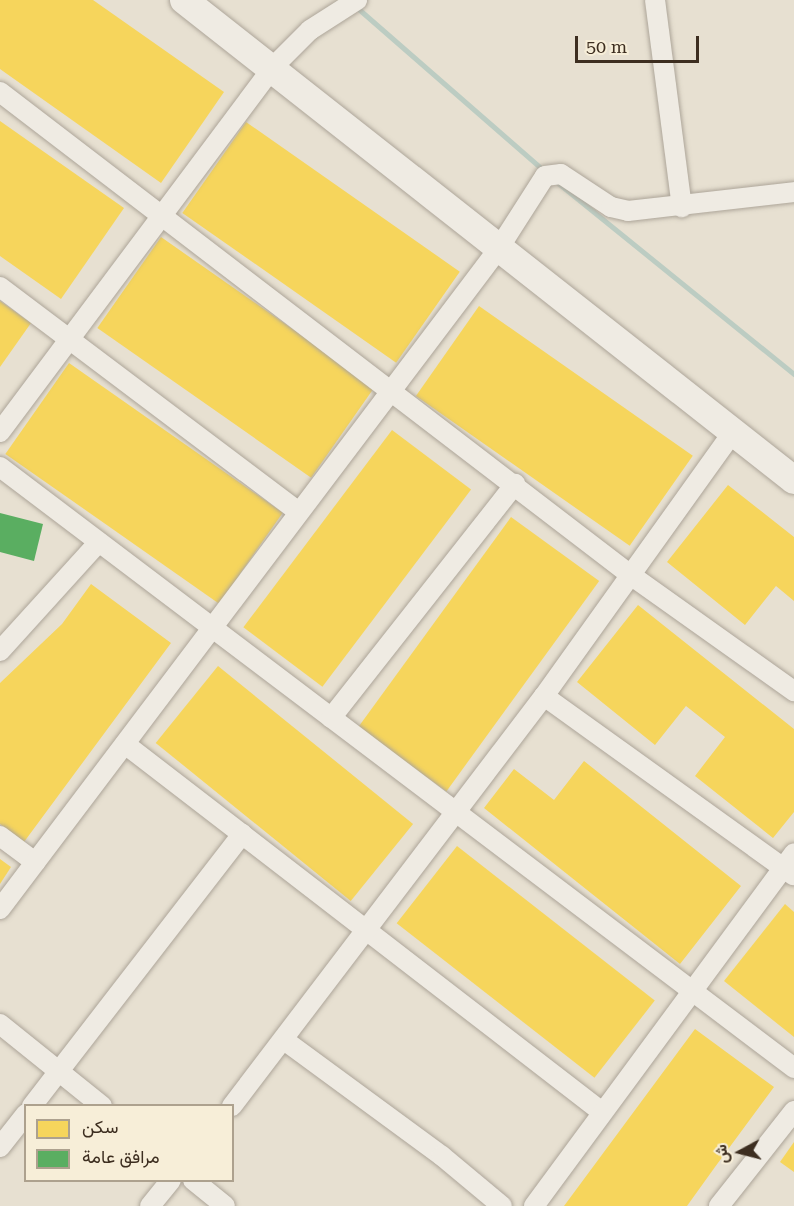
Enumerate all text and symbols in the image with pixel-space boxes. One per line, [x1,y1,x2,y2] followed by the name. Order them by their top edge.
[578,24,702,62] scale bar
[586,36,627,57] text: 50 m
[24,1104,234,1182] legend
[82,1116,118,1137] text: سكن
[710,1122,770,1182] north arrow
[711,1144,732,1165] text: ش
[82,1146,160,1167] text: مرافق عامة

